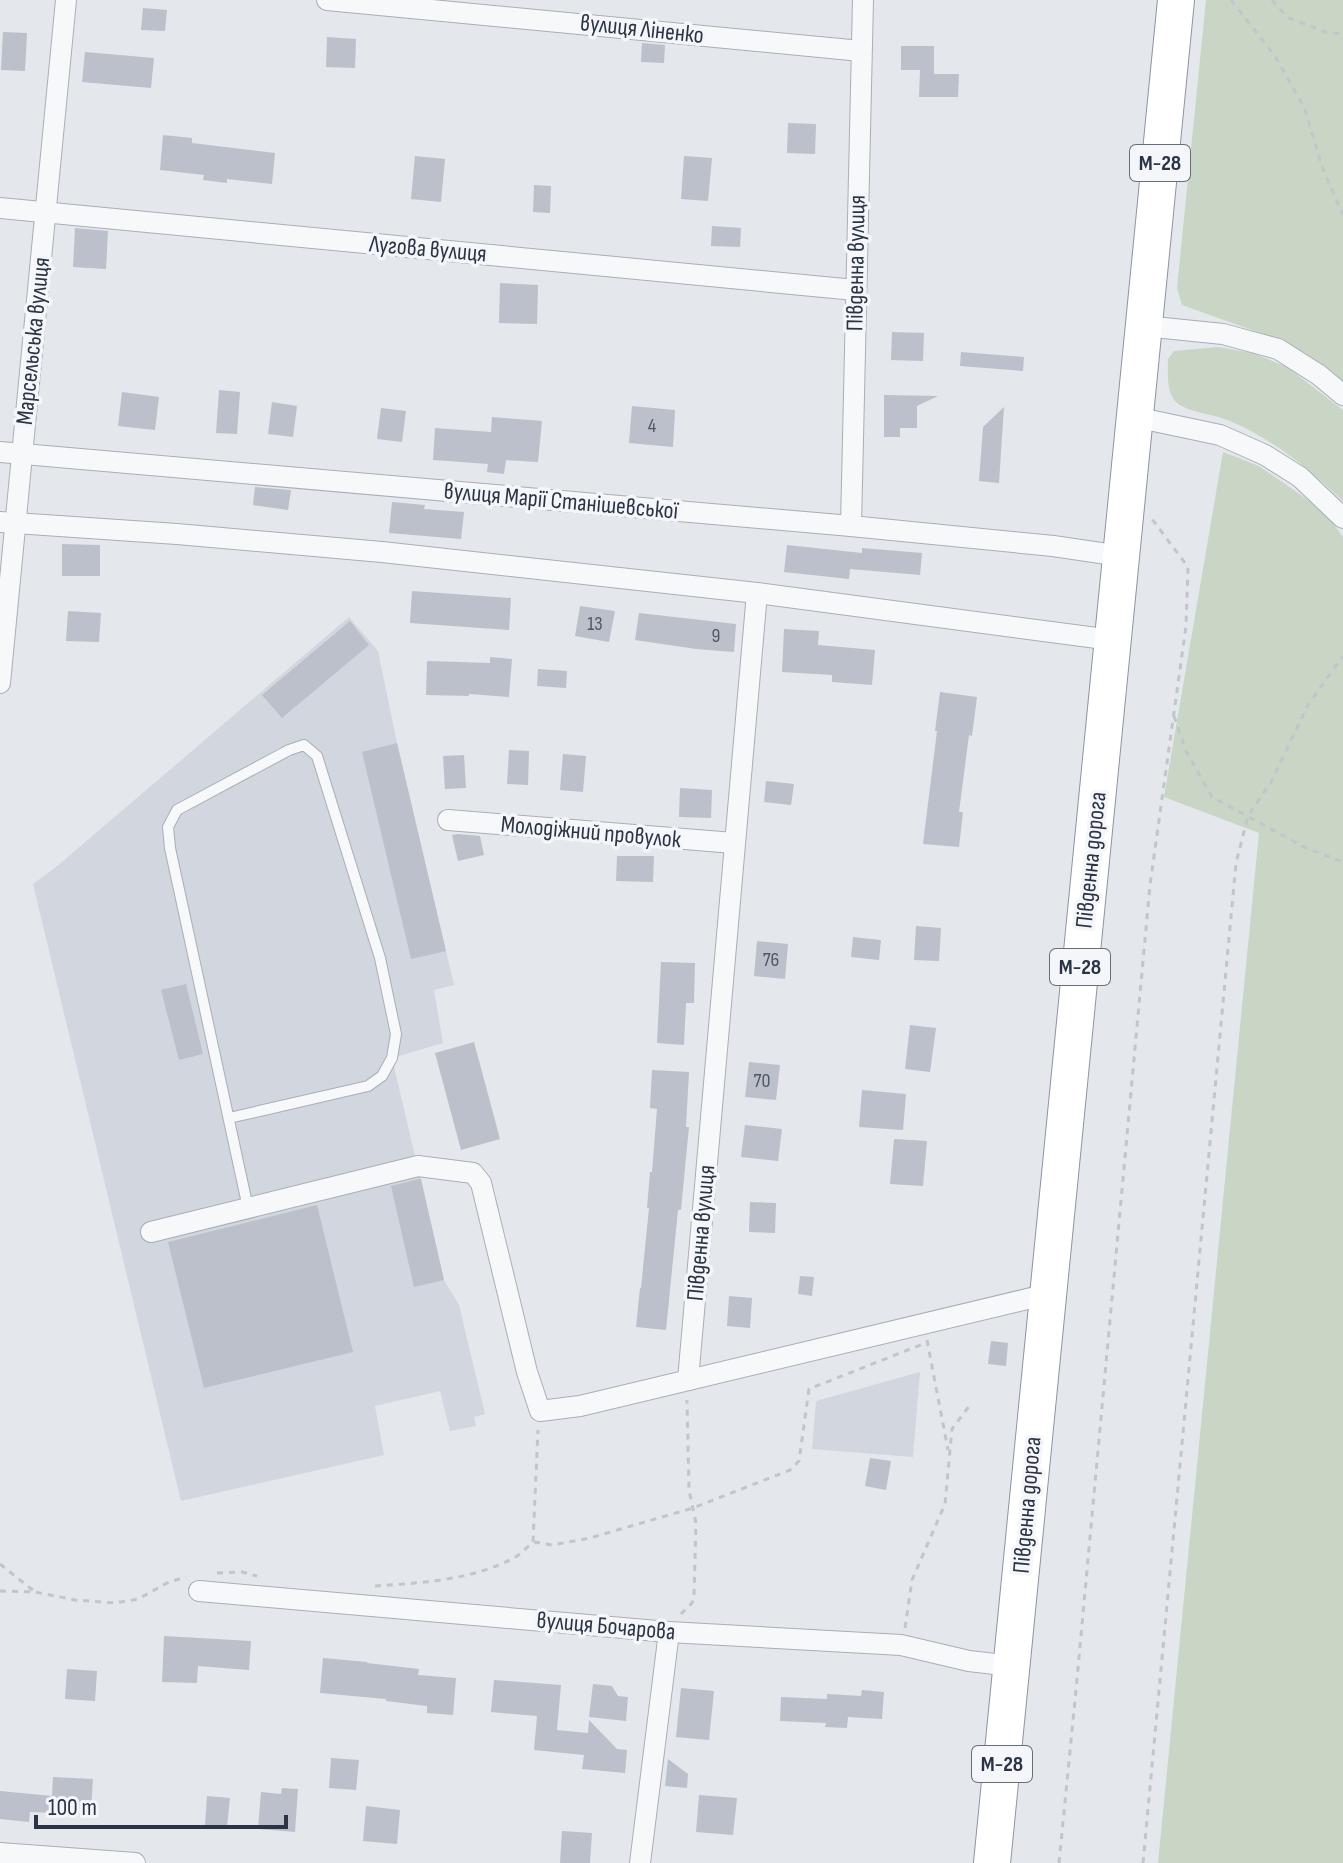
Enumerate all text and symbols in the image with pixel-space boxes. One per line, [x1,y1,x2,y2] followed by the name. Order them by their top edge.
[579,8,705,50] street label: вулиця Ліненко
[1130,145,1190,181] road number: М-28
[840,195,872,331] street label: Південна вулиця
[367,229,488,269] street label: Лугова вулиця
[10,256,56,426] street label: Марсельська вулиця
[648,414,656,438] house number: 4
[443,476,680,526] street label: вулиця Марії Станішевської
[587,612,603,636] house number: 13
[712,624,720,648] house number: 9
[1069,790,1113,930] street label: Південна дорога
[500,810,683,854] street label: Молодіжний провулок
[763,948,779,972] house number: 76
[1050,949,1110,985] road number: М-28
[754,1069,770,1093] house number: 70
[681,1164,721,1302] street label: Південна вулиця
[1007,1435,1047,1575] street label: Південна дорога
[535,1605,677,1647] street label: вулиця Бочарова
[972,1746,1032,1782] road number: М-28
[36,1779,286,1829] scale bar
[48,1793,97,1822] text: 100 m

